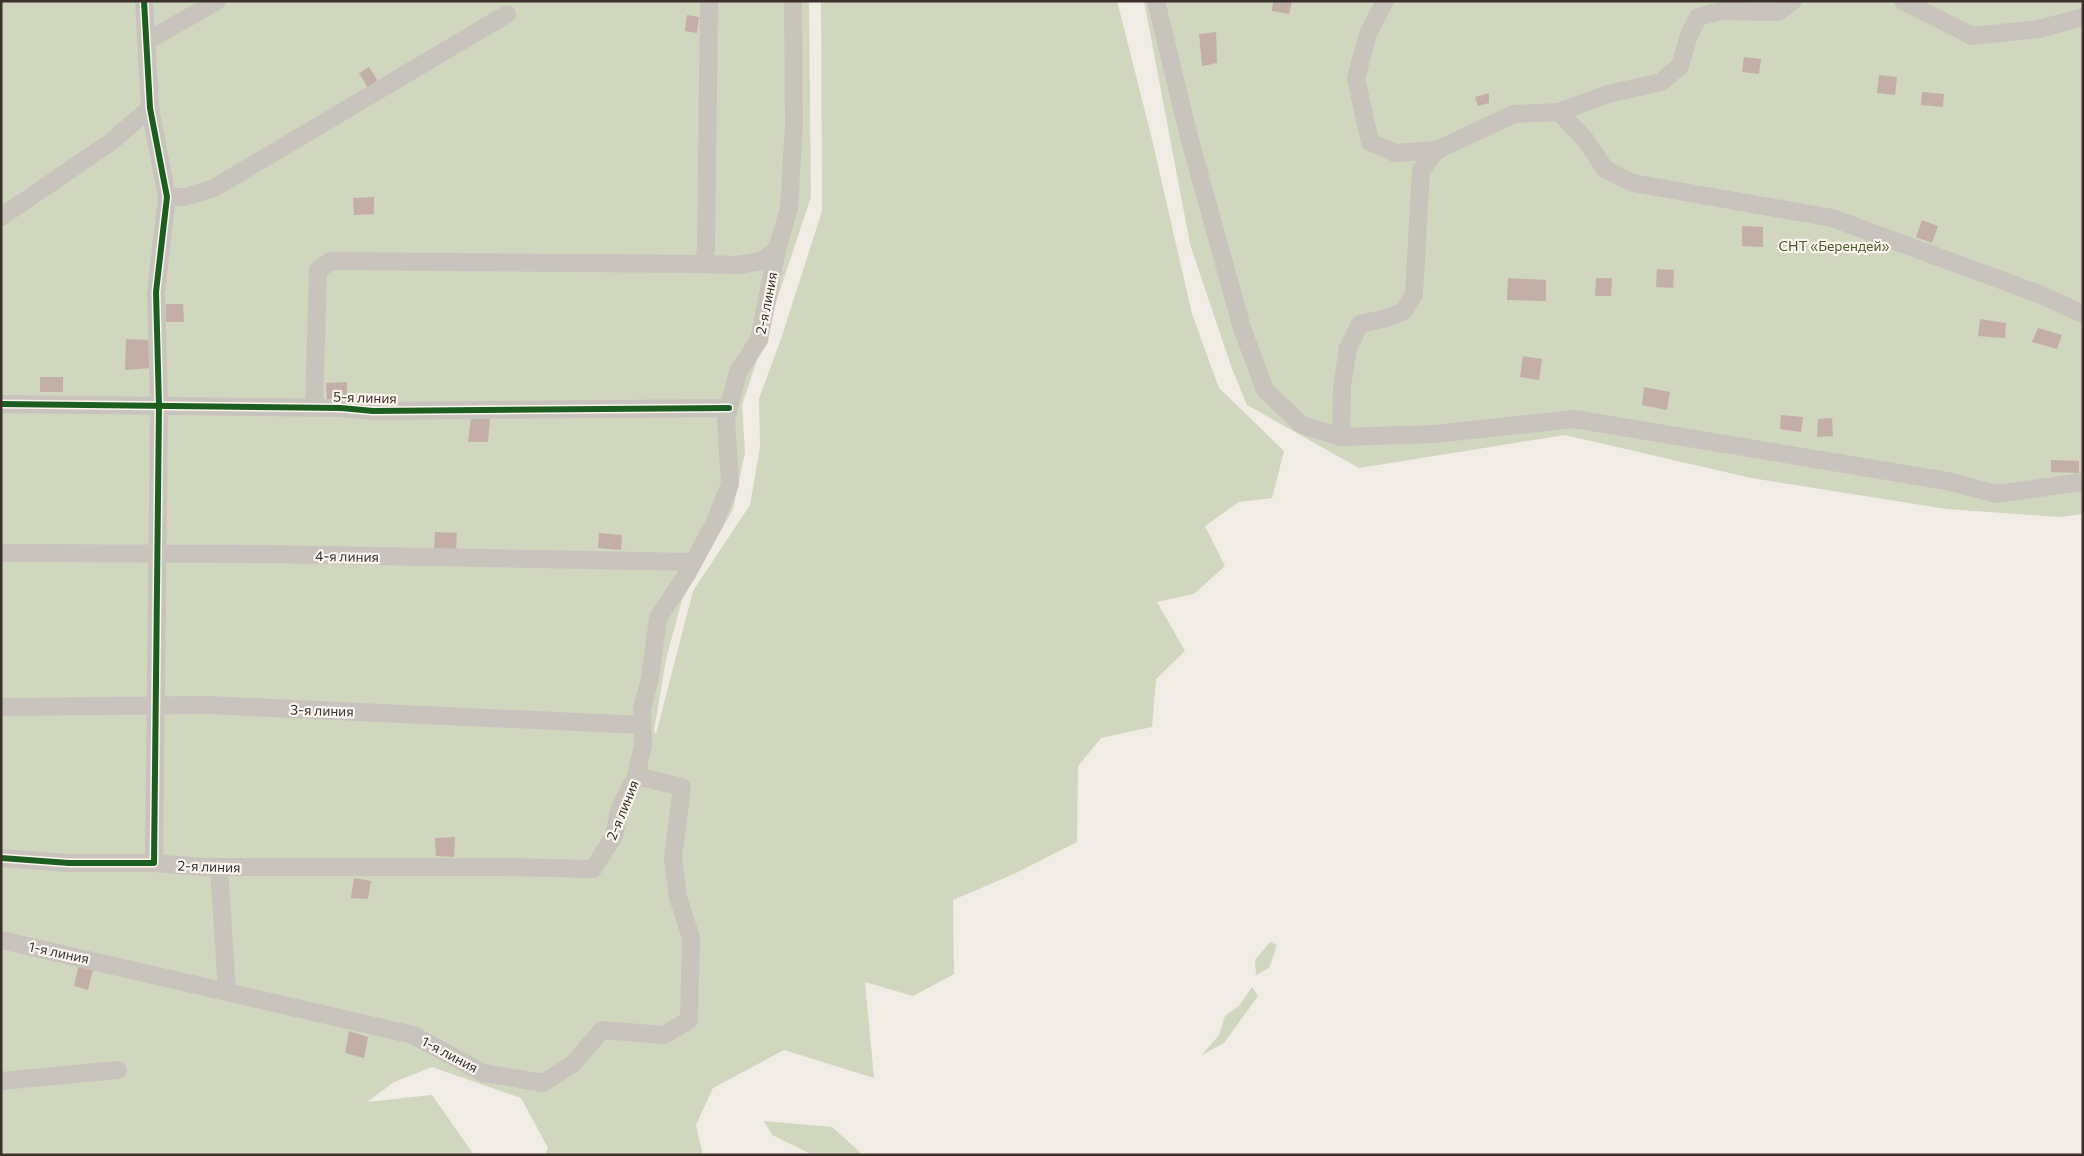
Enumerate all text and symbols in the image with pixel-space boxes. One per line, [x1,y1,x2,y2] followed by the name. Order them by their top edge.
[1779,237,1890,254] park label: СНТ «Берендей»
[752,270,780,336] street label: 2-я линия
[333,387,397,407] street label: 5-я линия
[315,547,379,565] street label: 4-я линия
[290,700,354,720] street label: 3-я линия
[602,778,642,842] street label: 2-я линия
[177,856,241,876] street label: 2-я линия
[27,937,91,967] street label: 1-я линия
[419,1032,481,1076] street label: 1-я линия

